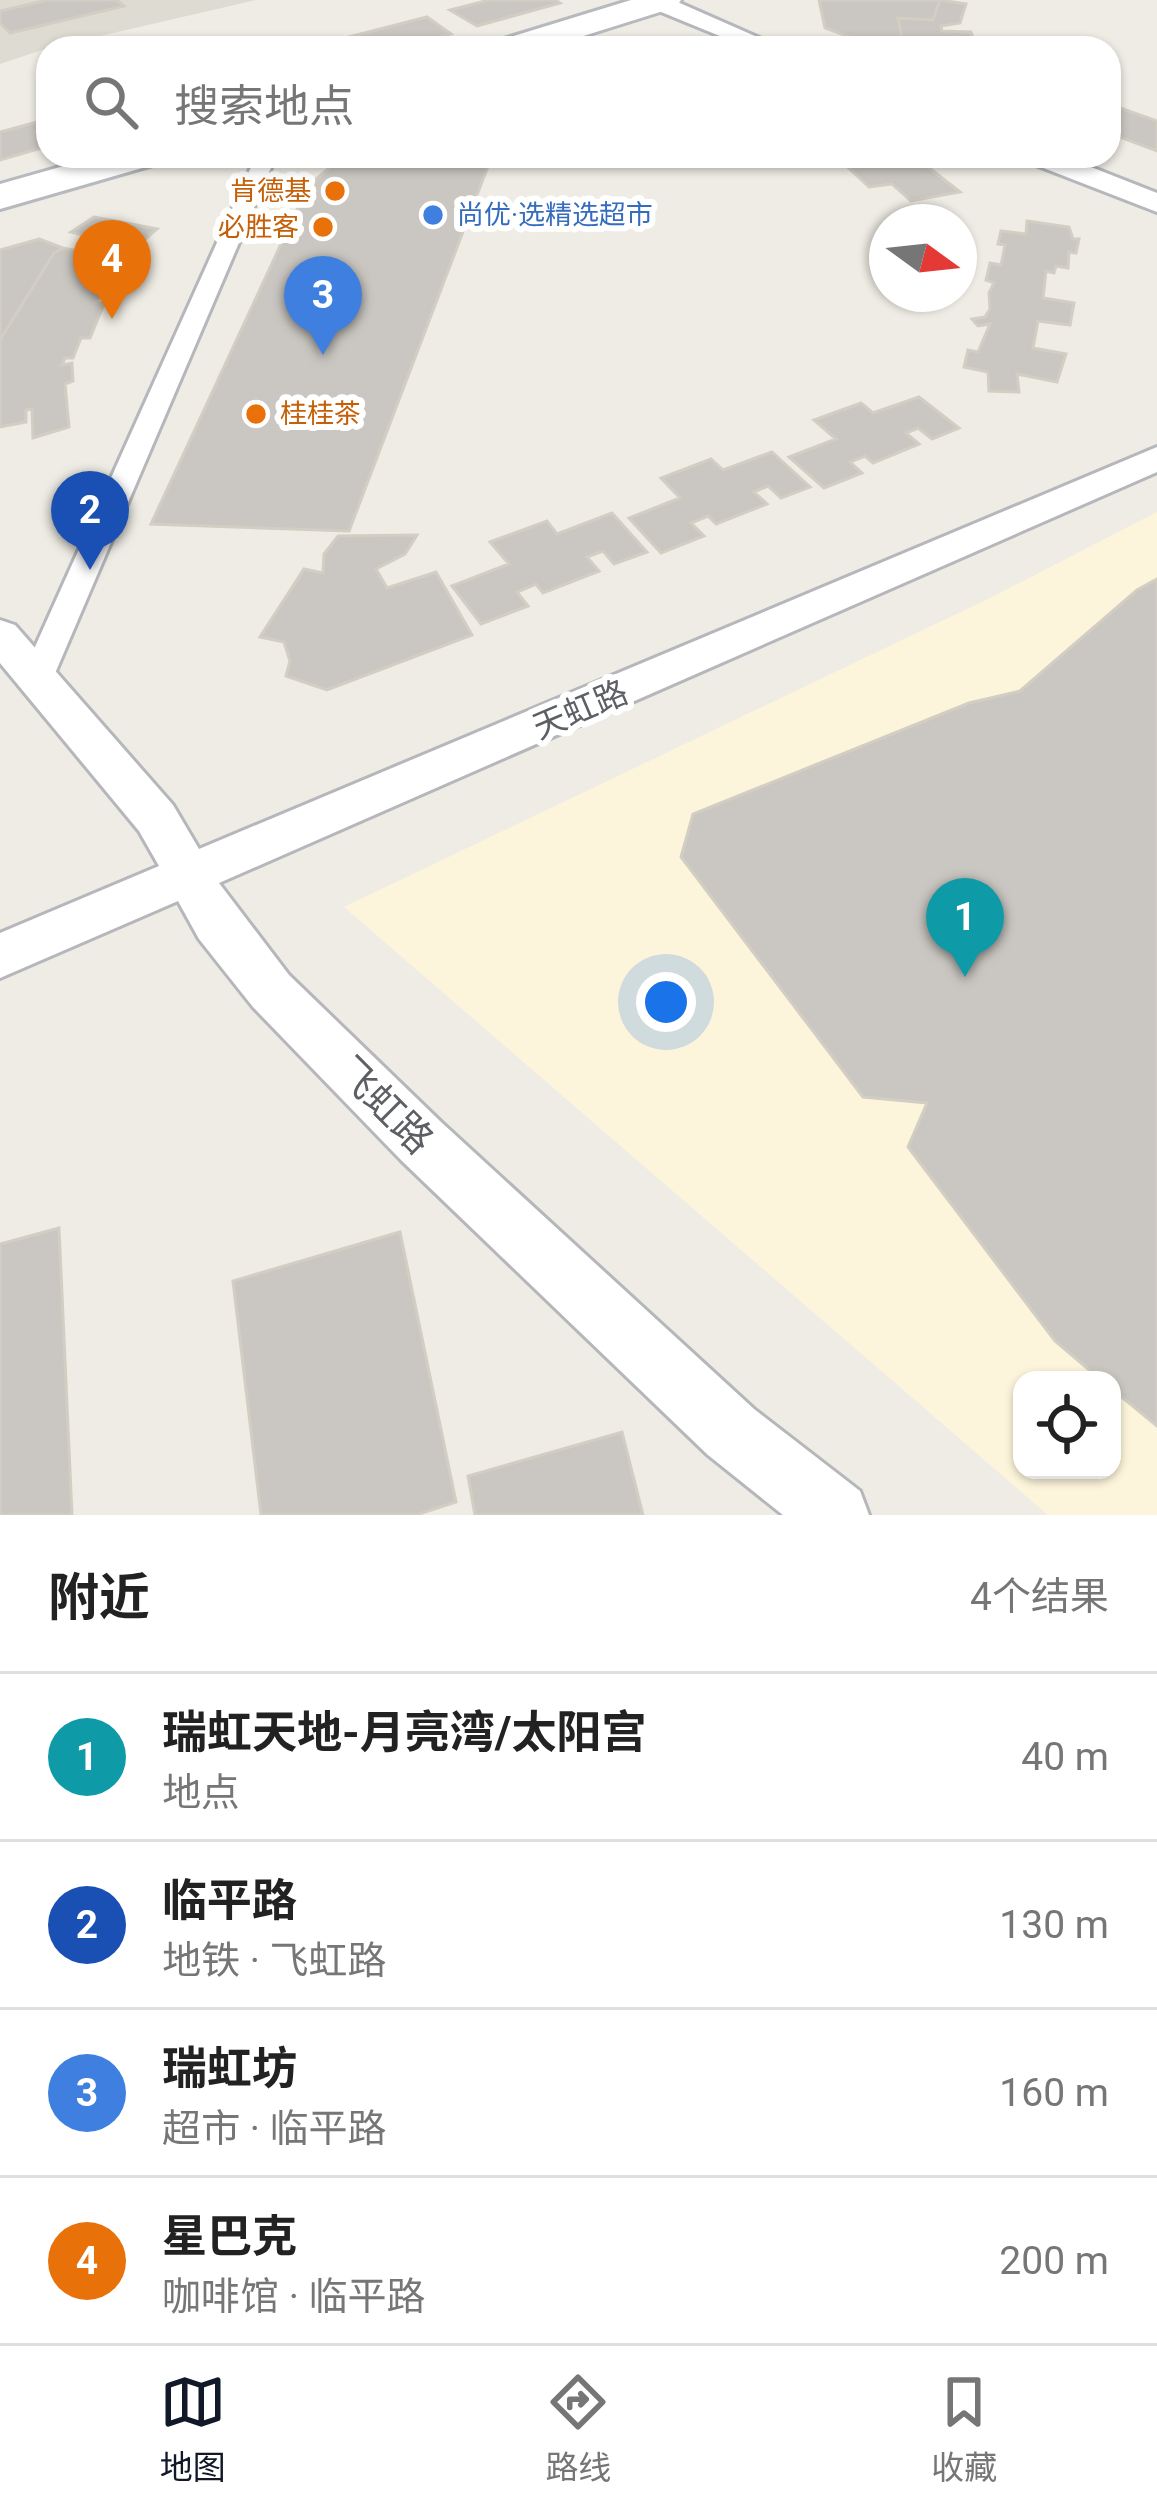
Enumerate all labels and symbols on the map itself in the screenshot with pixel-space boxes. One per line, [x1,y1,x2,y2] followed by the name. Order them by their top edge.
[230,175,311,207] place label: 肯德基
[322,178,348,204] marker: 肯德基
[457,199,653,231] place label: 尚优·选精选超市
[420,202,446,228] marker: 尚优·选精选超市
[869,204,977,312] north arrow
[218,211,299,243] place label: 必胜客
[310,214,336,240] marker: 必胜客
[73,220,151,319] pin: 4
[284,256,362,355] pin: 3
[280,398,361,430] place label: 桂桂茶
[243,401,269,427] marker: 桂桂茶
[51,471,129,570] pin: 2
[527,672,633,747] street label: 天虹路
[926,878,1004,977] pin: 1
[636,972,696,1032] your location
[327,1048,442,1163] street label: 飞虹路

